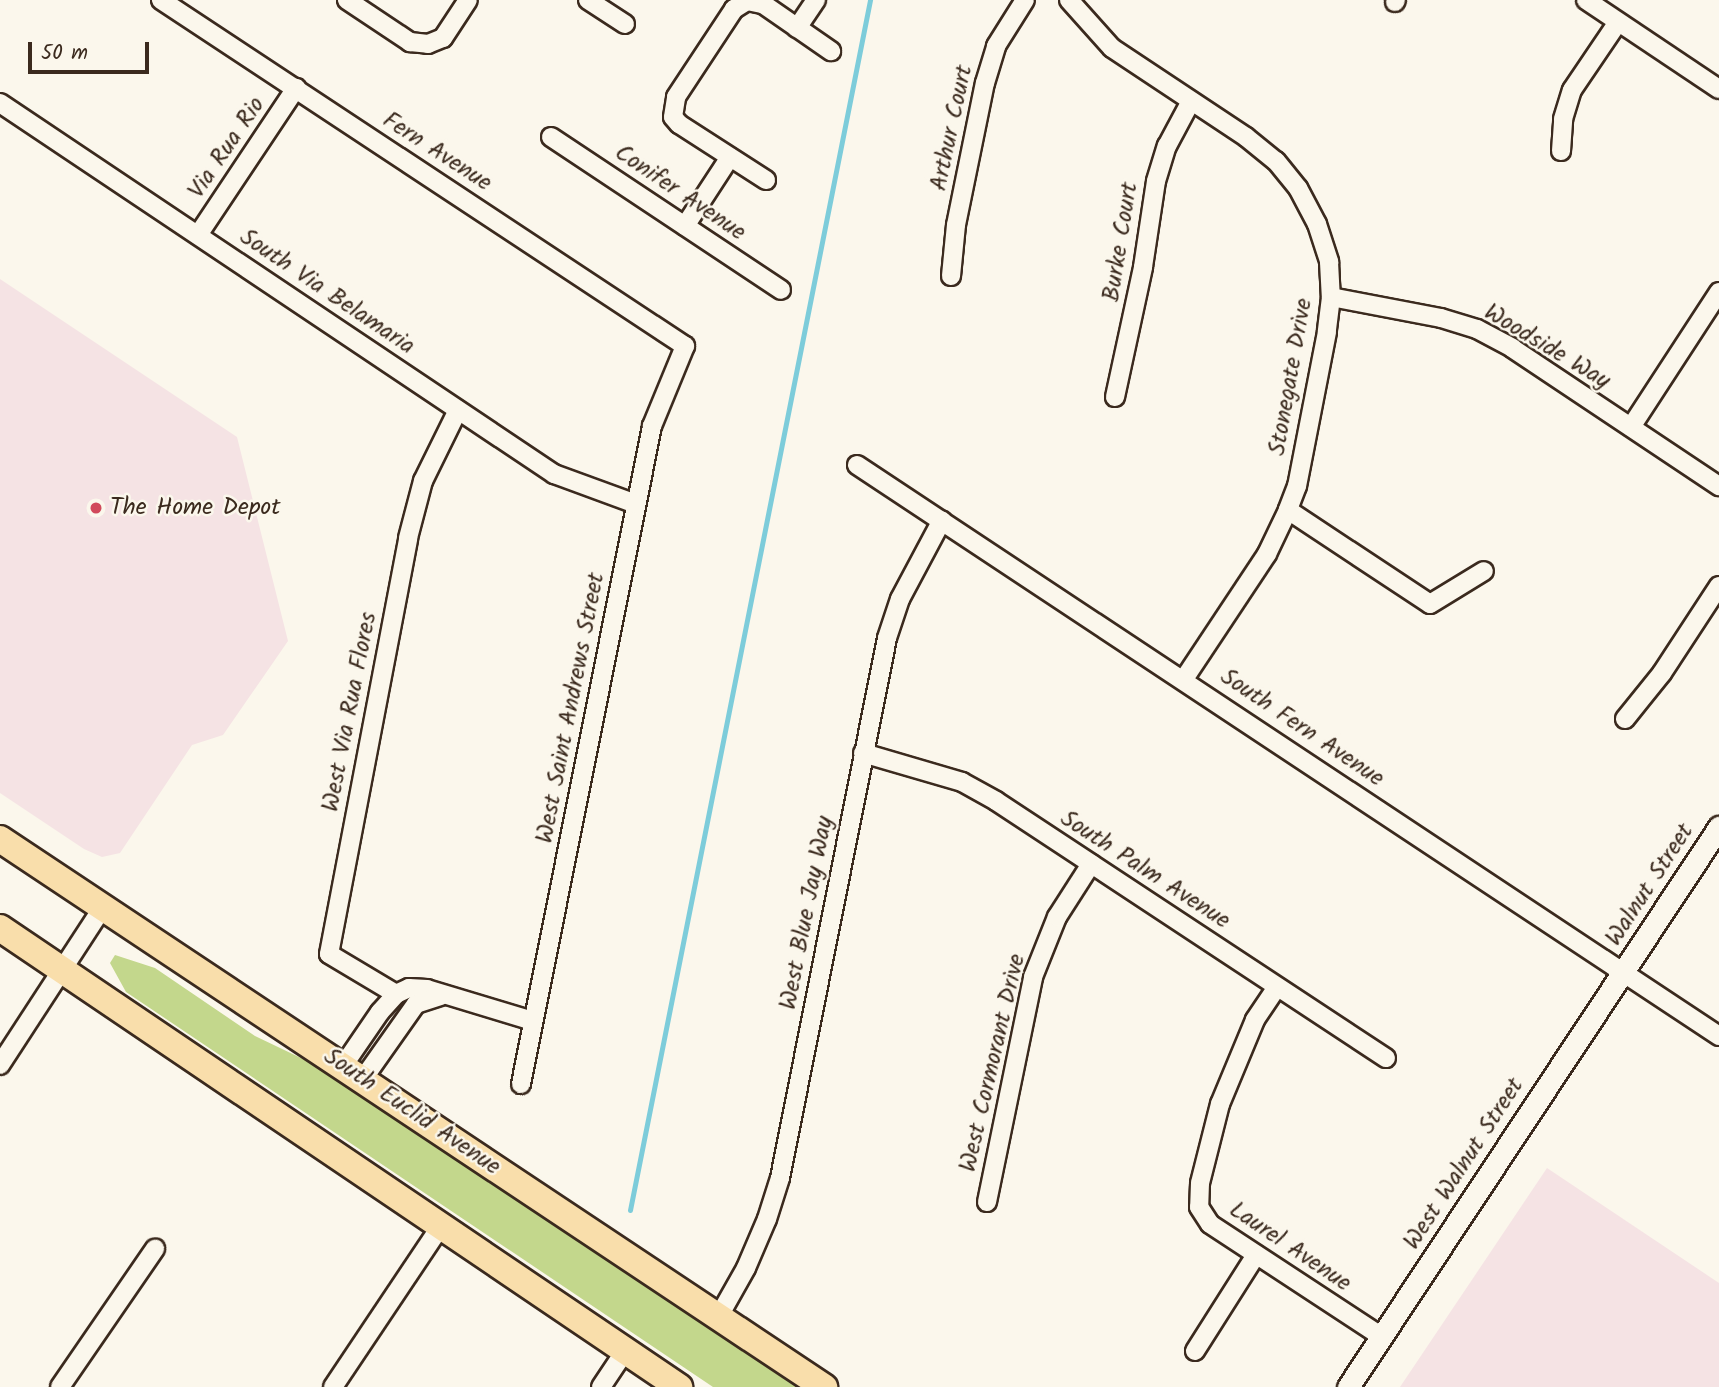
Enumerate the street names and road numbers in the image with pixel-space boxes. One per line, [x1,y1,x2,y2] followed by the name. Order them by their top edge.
[925,62,979,194] street label: Arthur Court
[183,92,271,204] street label: Via Rua Rio
[377,106,497,198] street label: Fern Avenue
[609,139,751,247] street label: Conifer Avenue
[1097,180,1145,304] street label: Burke Court
[234,223,420,361] street label: South Via Belamaria
[1263,296,1319,458] street label: Stonegate Drive
[1479,298,1615,396] street label: Woodside Way
[531,570,611,846] street label: West Saint Andrews Street
[317,610,383,814] street label: West Via Rua Flores
[1215,663,1389,793] street label: South Fern Avenue
[1055,804,1235,936] street label: South Palm Avenue
[774,814,840,1012] street label: West Blue Jay Way
[1600,818,1700,952] street label: Walnut Street
[954,951,1032,1175] street label: West Cormorant Drive
[318,1042,506,1182] street label: South Euclid Avenue
[1398,1073,1530,1255] street label: West Walnut Street
[1224,1196,1356,1298] street label: Laurel Avenue

